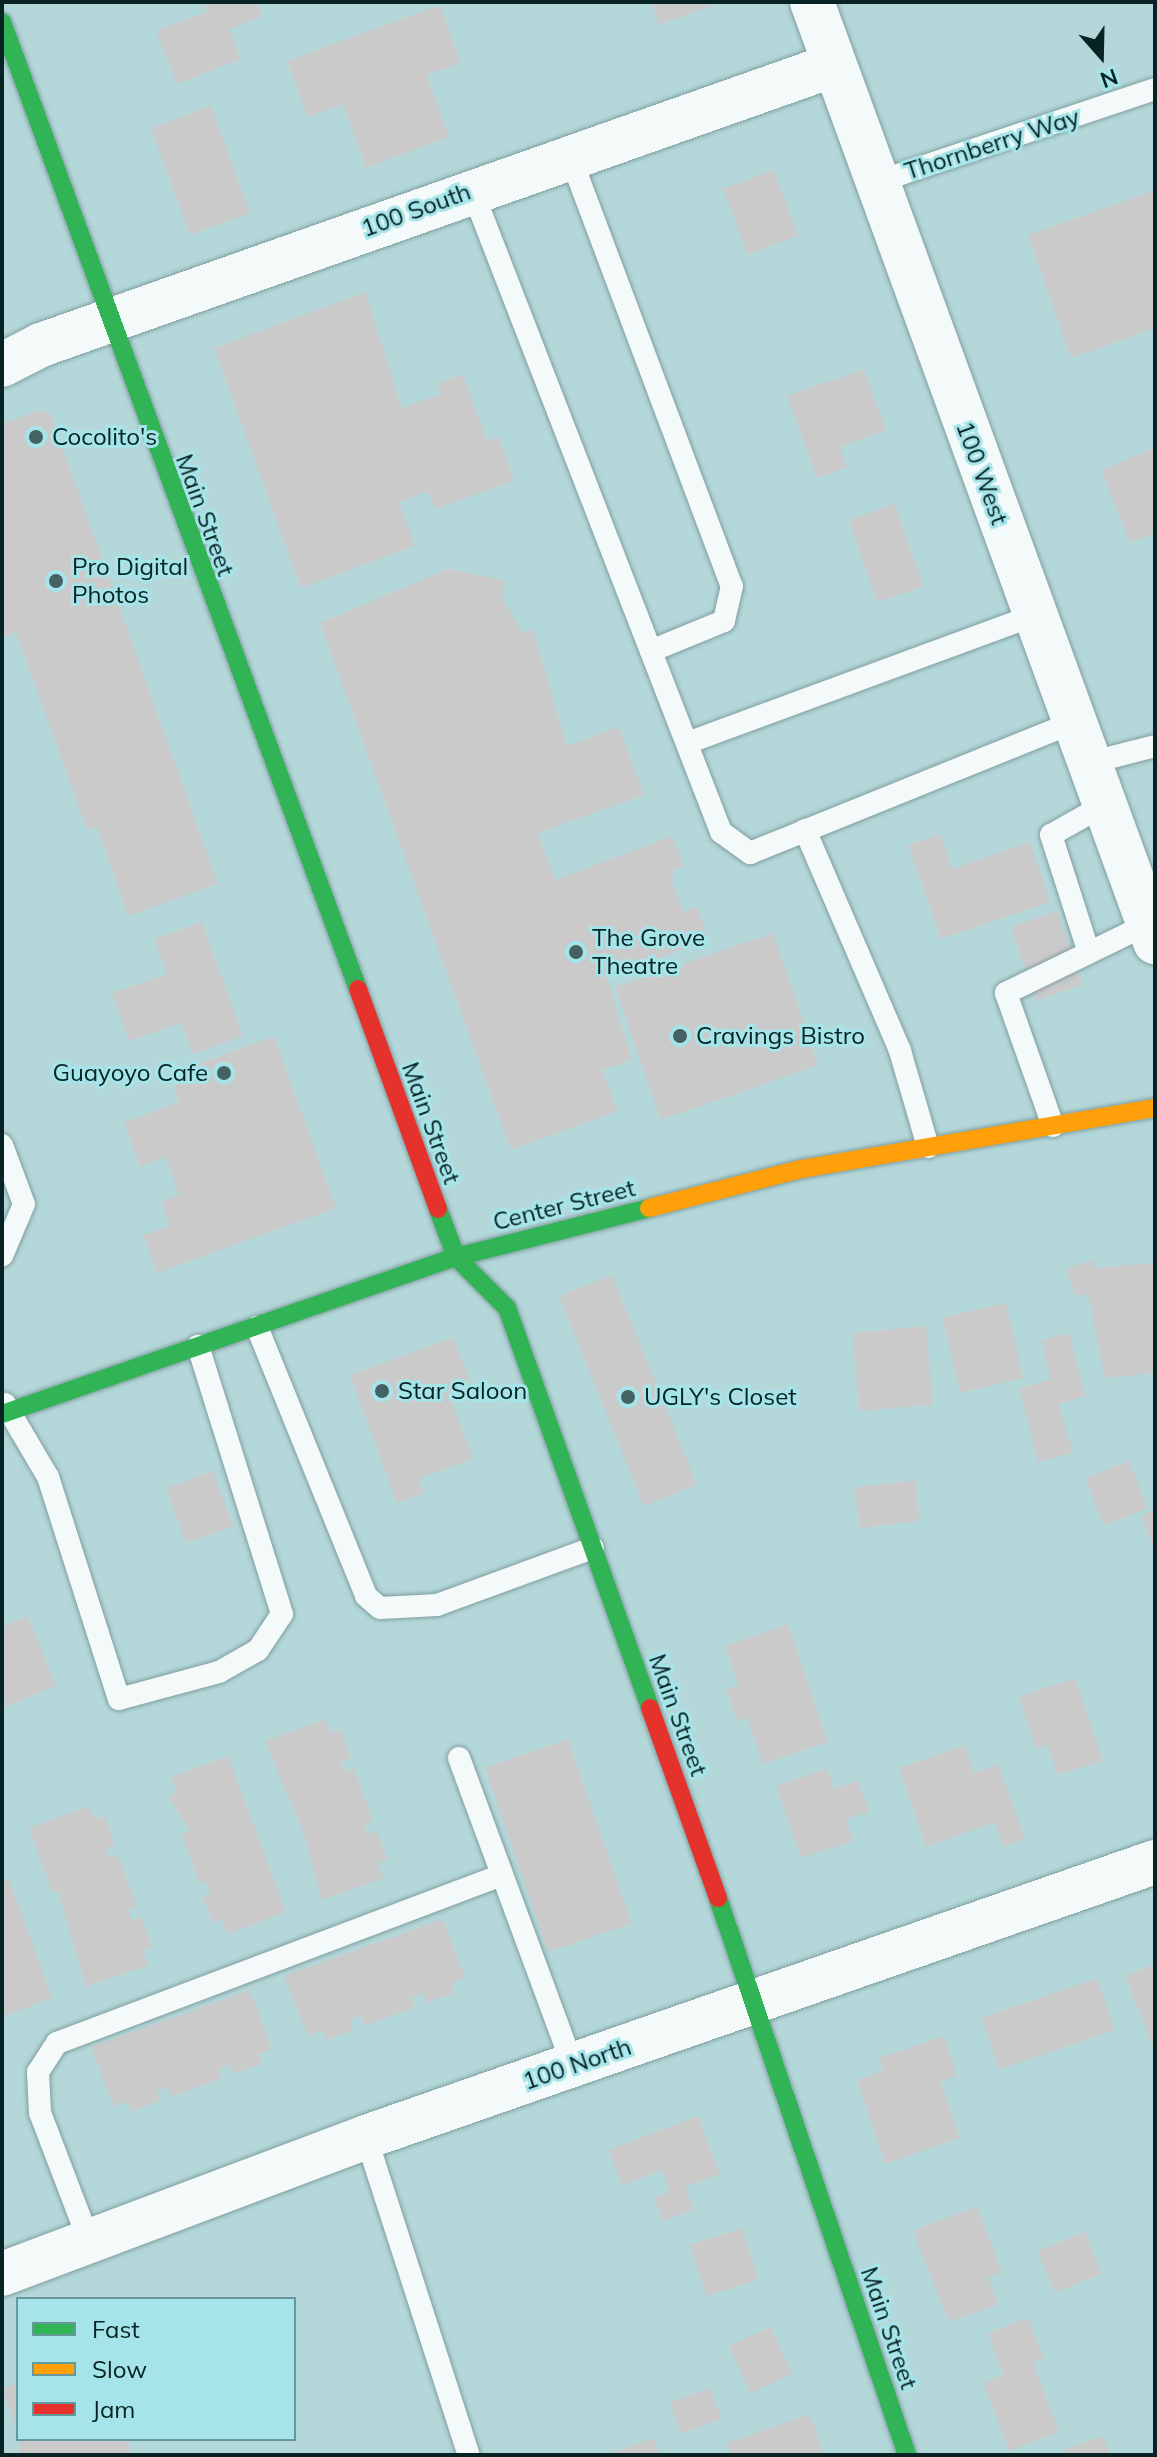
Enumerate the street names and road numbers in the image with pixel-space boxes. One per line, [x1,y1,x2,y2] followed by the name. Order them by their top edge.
[901,102,1083,186] street label: Thornberry Way
[357,177,475,243] street label: 100 South
[950,417,1014,529] street label: 100 West
[170,450,240,580] street label: Main Street
[396,1058,466,1188] street label: Main Street
[490,1173,638,1237] street label: Center Street
[643,1650,713,1780] street label: Main Street
[519,2032,635,2096] street label: 100 North
[855,2263,923,2393] street label: Main Street

